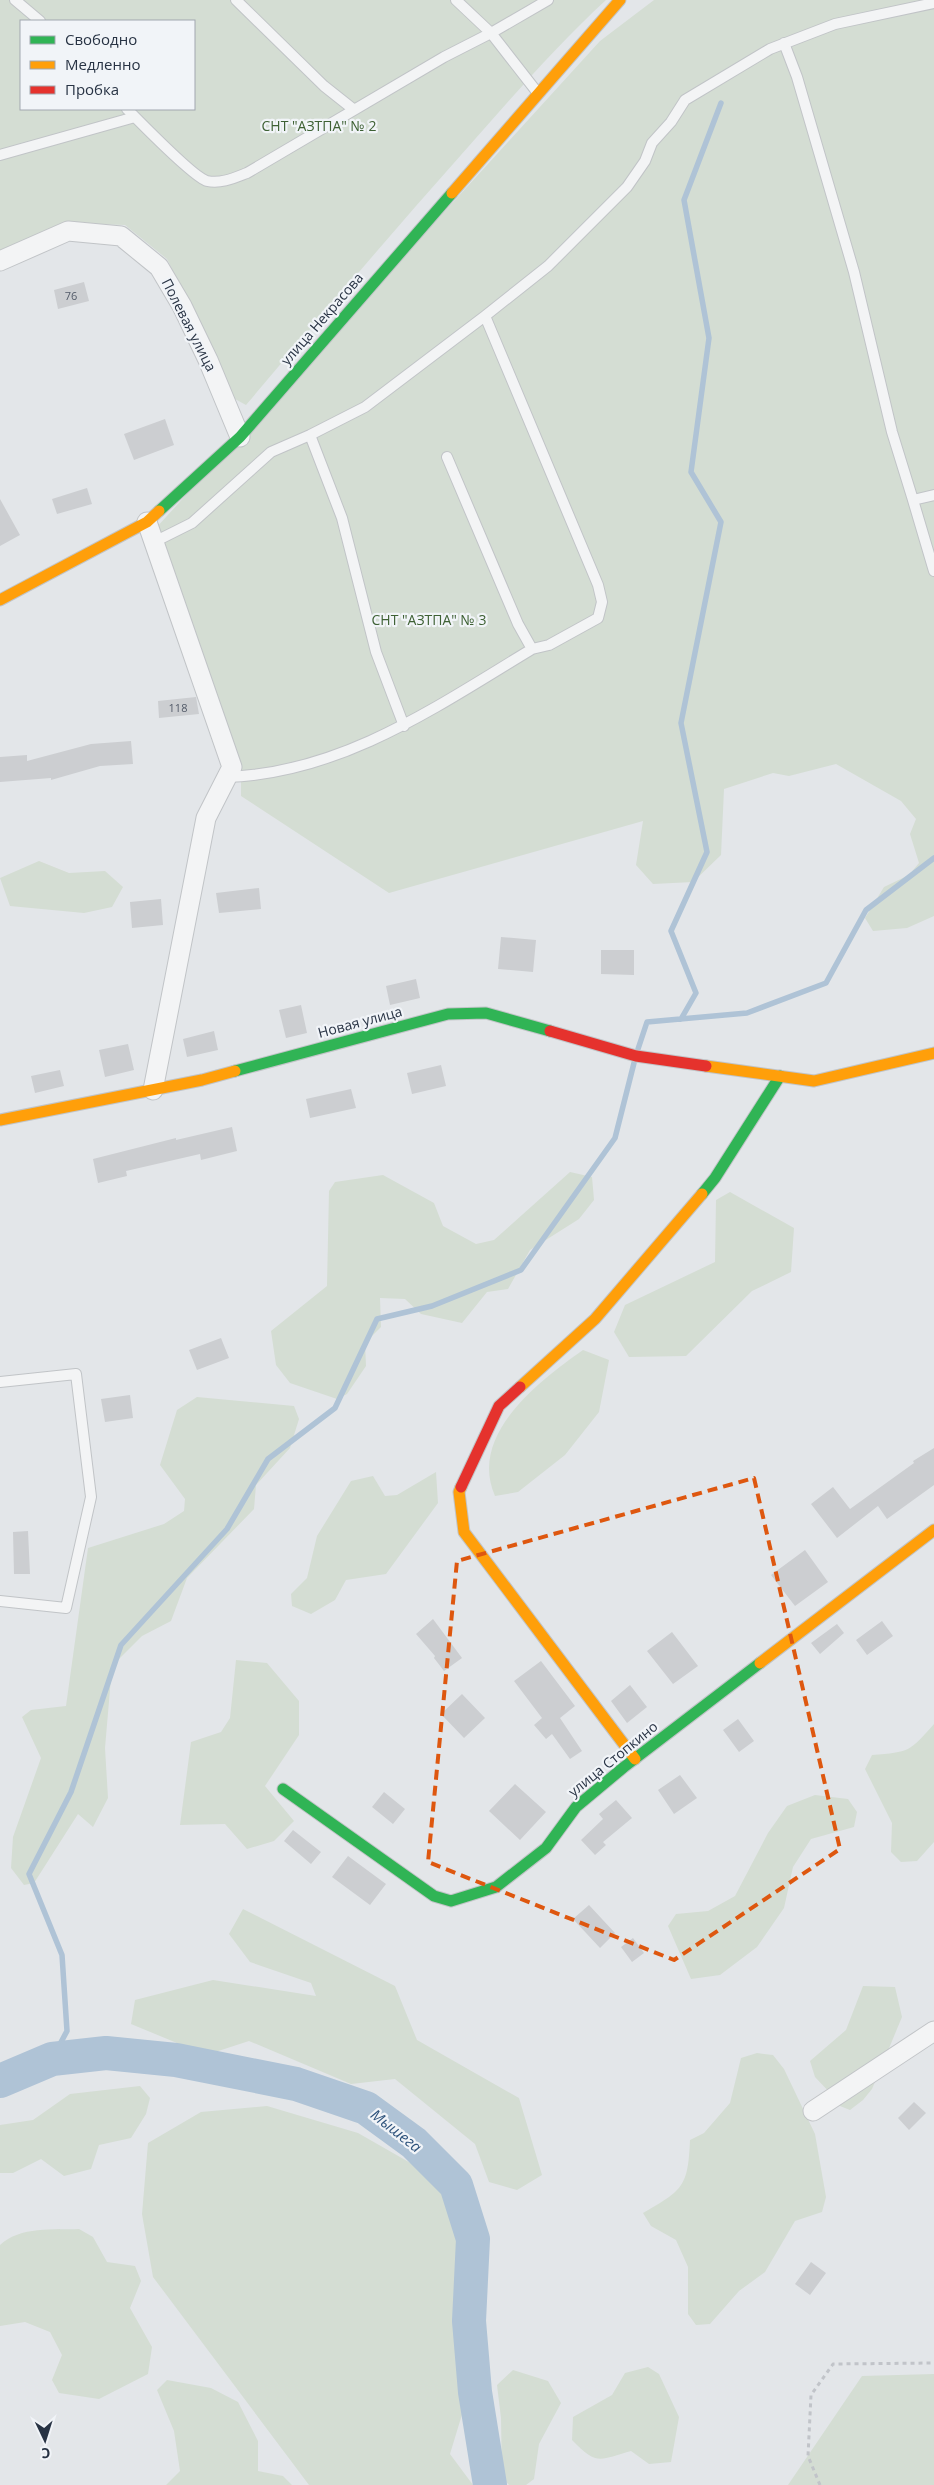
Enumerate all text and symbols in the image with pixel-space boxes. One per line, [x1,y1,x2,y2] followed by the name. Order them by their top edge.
[20,20,195,110] legend
[65,29,137,49] text: Свободно
[65,54,141,74] text: Медленно
[65,79,119,99] text: Пробка
[262,116,376,135] park label: СНТ "АЗТПА" № 2
[276,268,367,369] street label: улица Некрасова
[158,275,221,375] street label: Полевая улица
[65,288,77,303] house number: 76
[372,610,486,629] park label: СНТ "АЗТПА" № 3
[169,700,187,715] house number: 118
[316,1001,404,1042] street label: Новая улица
[564,1717,661,1801] street label: улица Стопкино
[367,2104,427,2157] water label: Мышега
[20,2415,70,2465] north arrow
[41,2444,51,2463] text: С

